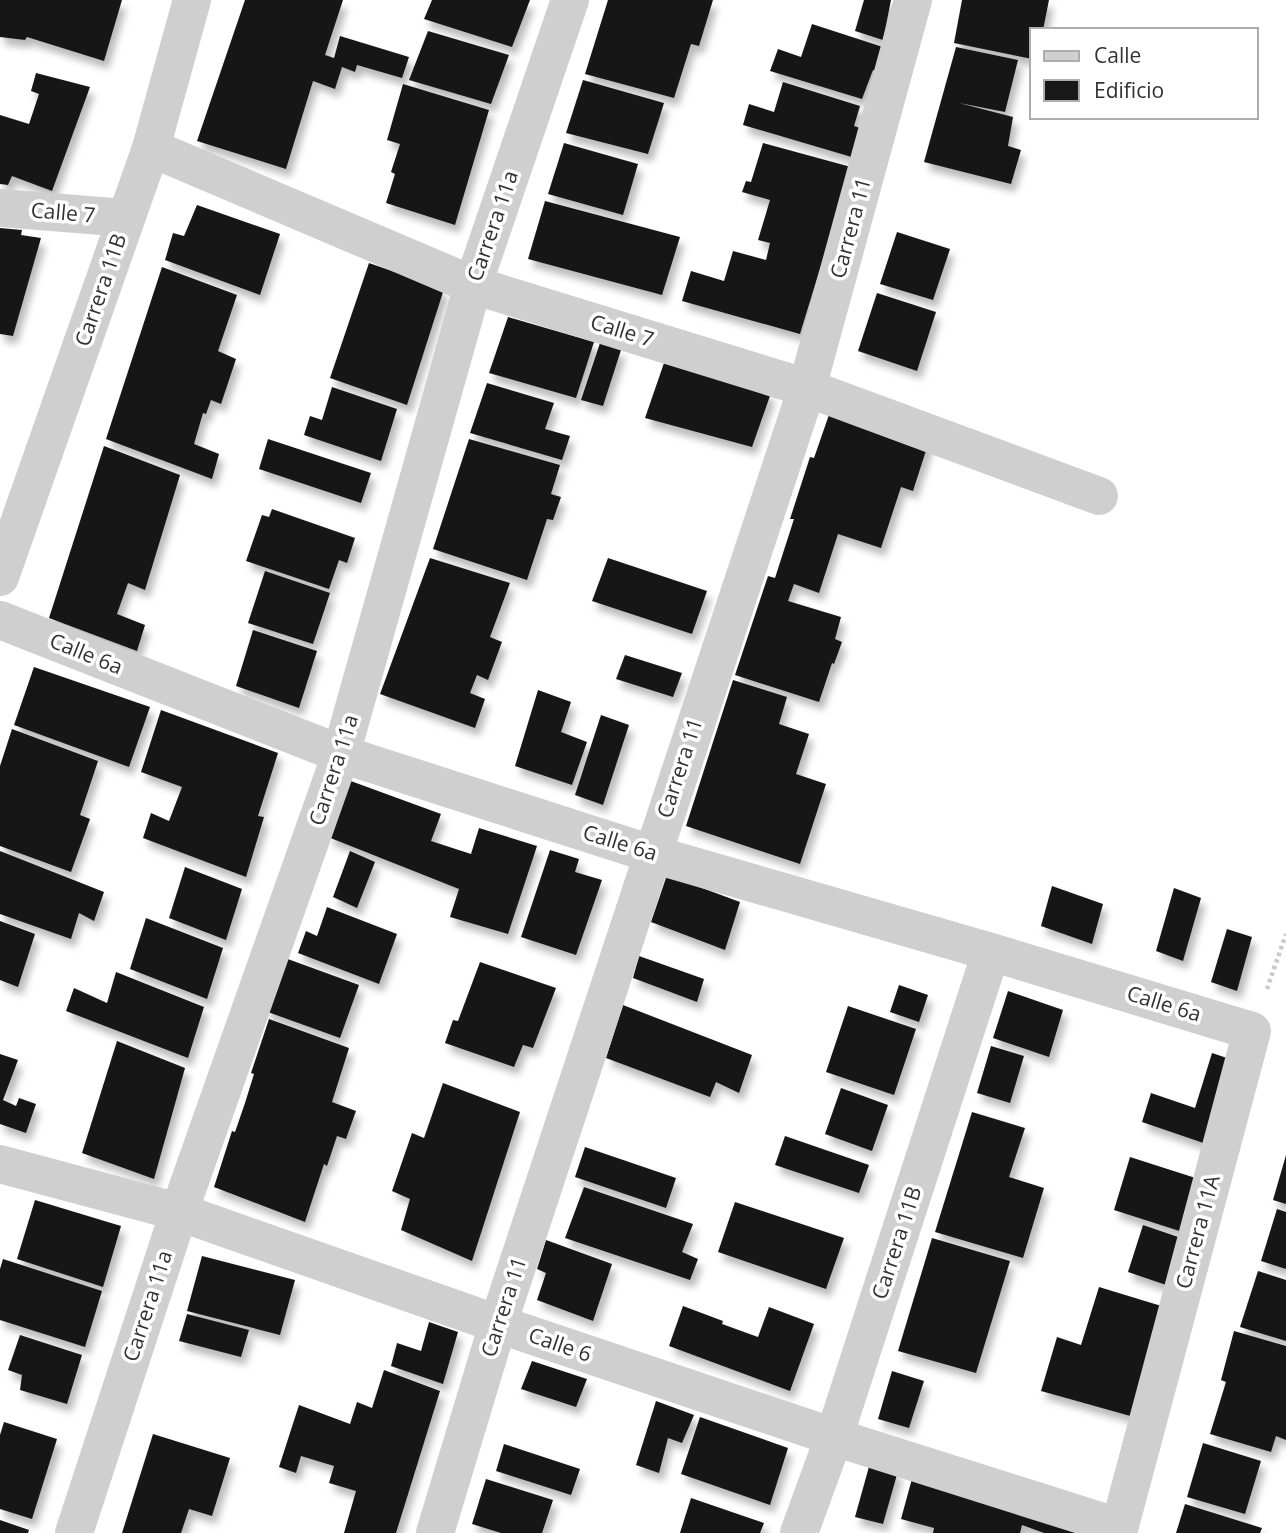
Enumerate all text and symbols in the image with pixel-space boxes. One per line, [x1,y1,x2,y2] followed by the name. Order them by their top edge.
[1030,28,1258,119] legend
[1094,41,1141,69] text: Calle
[1094,76,1164,104] text: Edificio
[460,167,524,285] street label: Carrera 11a
[823,174,877,281] street label: Carrera 11
[30,195,97,229] street label: Calle 7
[68,230,132,350] street label: Carrera 11B
[587,307,657,353] street label: Calle 7
[46,626,127,680] street label: Calle 6a
[302,711,364,829] street label: Carrera 11a
[650,714,708,821] street label: Carrera 11
[580,817,661,867] street label: Calle 6a
[1124,978,1205,1028] street label: Calle 6a
[1168,1171,1226,1292] street label: Carrera 11A
[865,1183,927,1303] street label: Carrera 11B
[116,1247,178,1365] street label: Carrera 11a
[474,1253,532,1360] street label: Carrera 11
[525,1320,596,1368] street label: Calle 6

